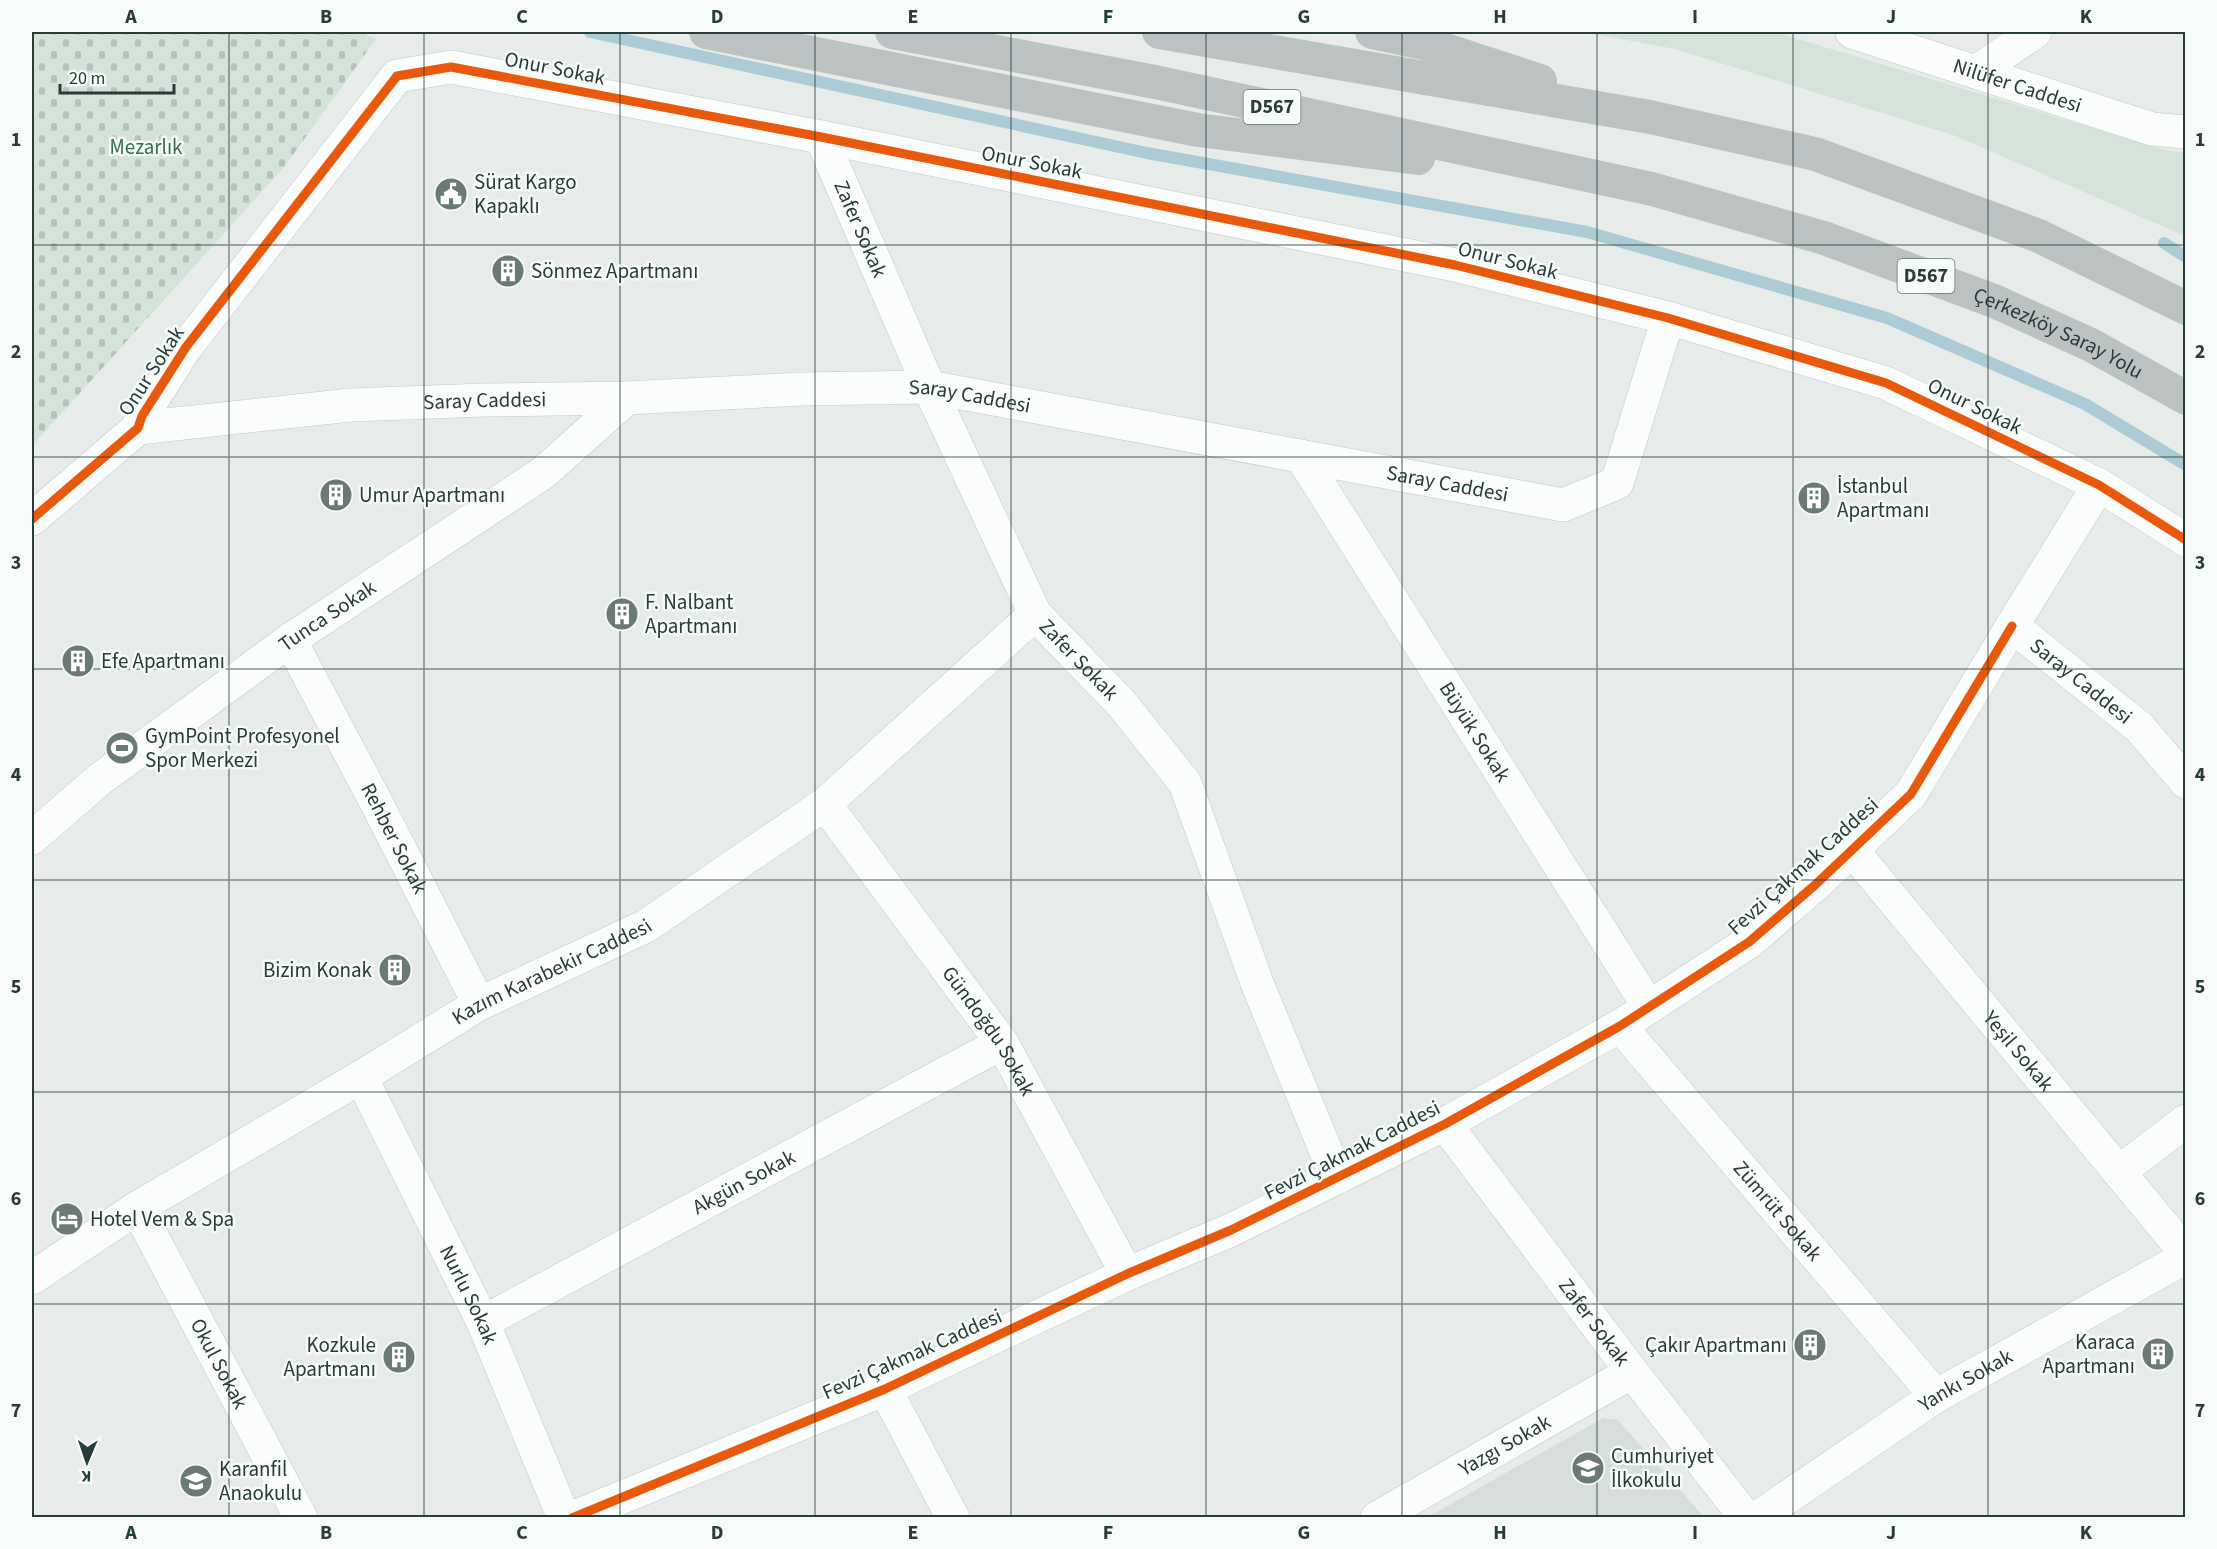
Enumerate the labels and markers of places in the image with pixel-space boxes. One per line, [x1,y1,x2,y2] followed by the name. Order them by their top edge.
[474,167,577,221] place label: Sürat Kargo Kapaklı
[433,176,469,212] public building icon: Sürat Kargo Kapaklı
[490,253,526,289] building icon: Sönmez Apartmanı
[531,256,698,286] place label: Sönmez Apartmanı
[1837,471,1929,525] place label: İstanbul Apartmanı
[318,477,354,513] building icon: Umur Apartmanı
[359,480,505,510] place label: Umur Apartmanı
[1796,480,1832,516] building icon: İstanbul Apartmanı
[645,587,737,641] place label: F. Nalbant Apartmanı
[604,596,640,632] building icon: F. Nalbant Apartmanı
[60,643,96,679] building icon: Efe Apartmanı
[101,646,225,676] place label: Efe Apartmanı
[145,721,340,775] place label: GymPoint Profesyonel Spor Merkezi
[104,730,140,766] sports icon: GymPoint Profesyonel Spor Merkezi
[377,952,413,988] building icon: Bizim Konak
[263,955,373,985] place label: Bizim Konak
[49,1201,85,1237] hotel icon: Hotel Vem & Spa
[90,1204,234,1234] place label: Hotel Vem & Spa
[1792,1327,1828,1363] building icon: Çakır Apartmanı
[2043,1327,2135,1381] place label: Karaca Apartmanı
[284,1330,376,1384] place label: Kozkule Apartmanı
[1645,1330,1787,1360] place label: Çakır Apartmanı
[2140,1336,2176,1372] building icon: Karaca Apartmanı
[381,1339,417,1375] building icon: Kozkule Apartmanı
[1611,1441,1714,1495] place label: Cumhuriyet İlkokulu
[1570,1450,1606,1486] school or university icon: Cumhuriyet İlkokulu
[219,1454,302,1508] place label: Karanfil Anaokulu
[178,1463,214,1499] school or university icon: Karanfil Anaokulu

